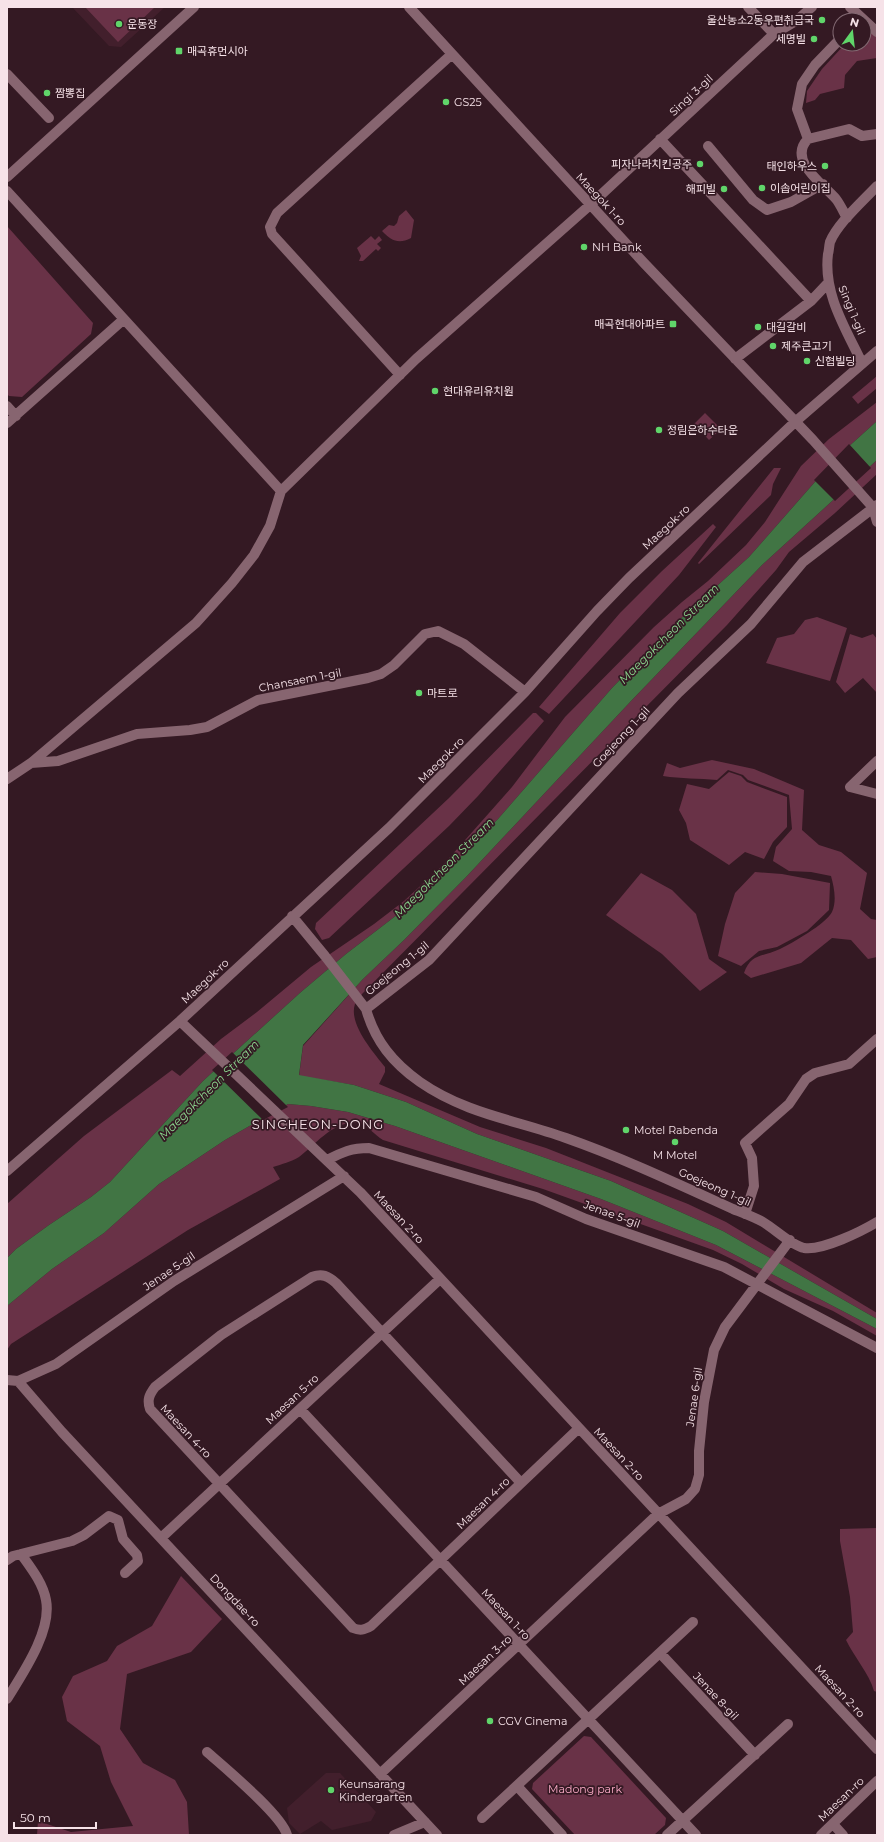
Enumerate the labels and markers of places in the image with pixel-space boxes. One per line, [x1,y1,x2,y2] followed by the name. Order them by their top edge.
[707,13,814,27] place label: 울산농소2동우편취급국
[817,15,827,25] marker: 울산농소2동우편취급국
[127,17,157,31] place label: 운동장
[114,19,124,29] marker: 운동장
[776,32,806,46] place label: 세명빌
[809,34,819,44] marker: 세명빌
[187,44,248,58] place label: 매곡휴먼시아
[174,46,184,56] marker: 매곡휴먼시아
[55,86,85,100] place label: 짬뽕집
[42,88,52,98] marker: 짬뽕집
[454,95,482,109] place label: GS25
[441,97,451,107] marker: GS25
[611,157,692,171] place label: 피자나라치킨공주
[695,159,705,169] marker: 피자나라치킨공주
[766,159,817,173] place label: 태인하우스
[820,161,830,171] marker: 태인하우스
[770,181,831,195] place label: 이솝어린이집
[686,182,716,196] place label: 해피빌
[757,183,767,193] marker: 이솝어린이집
[719,184,729,194] marker: 해피빌
[592,240,642,254] place label: NH Bank
[579,242,589,252] marker: NH Bank
[594,317,665,331] place label: 매곡현대아파트
[668,319,678,329] marker: 매곡현대아파트
[766,320,806,334] place label: 대길갈비
[753,322,763,332] marker: 대길갈비
[781,339,832,353] place label: 제주큰고기
[768,341,778,351] marker: 제주큰고기
[815,354,855,368] place label: 신협빌딩
[802,356,812,366] marker: 신협빌딩
[443,384,514,398] place label: 현대유리유치원
[430,386,440,396] marker: 현대유리유치원
[667,423,738,437] place label: 정림은하수타운
[654,425,664,435] marker: 정림은하수타운
[427,686,457,700] place label: 마트로
[414,688,424,698] marker: 마트로
[634,1123,718,1137] place label: Motel Rabenda
[621,1125,631,1135] marker: Motel Rabenda
[670,1137,680,1147] marker: M Motel
[653,1148,697,1162] place label: M Motel
[498,1714,567,1728] place label: CGV Cinema
[485,1716,495,1726] marker: CGV Cinema
[339,1777,413,1804] place label: Keunsarang Kindergarten
[326,1785,336,1795] marker: Keunsarang Kindergarten

